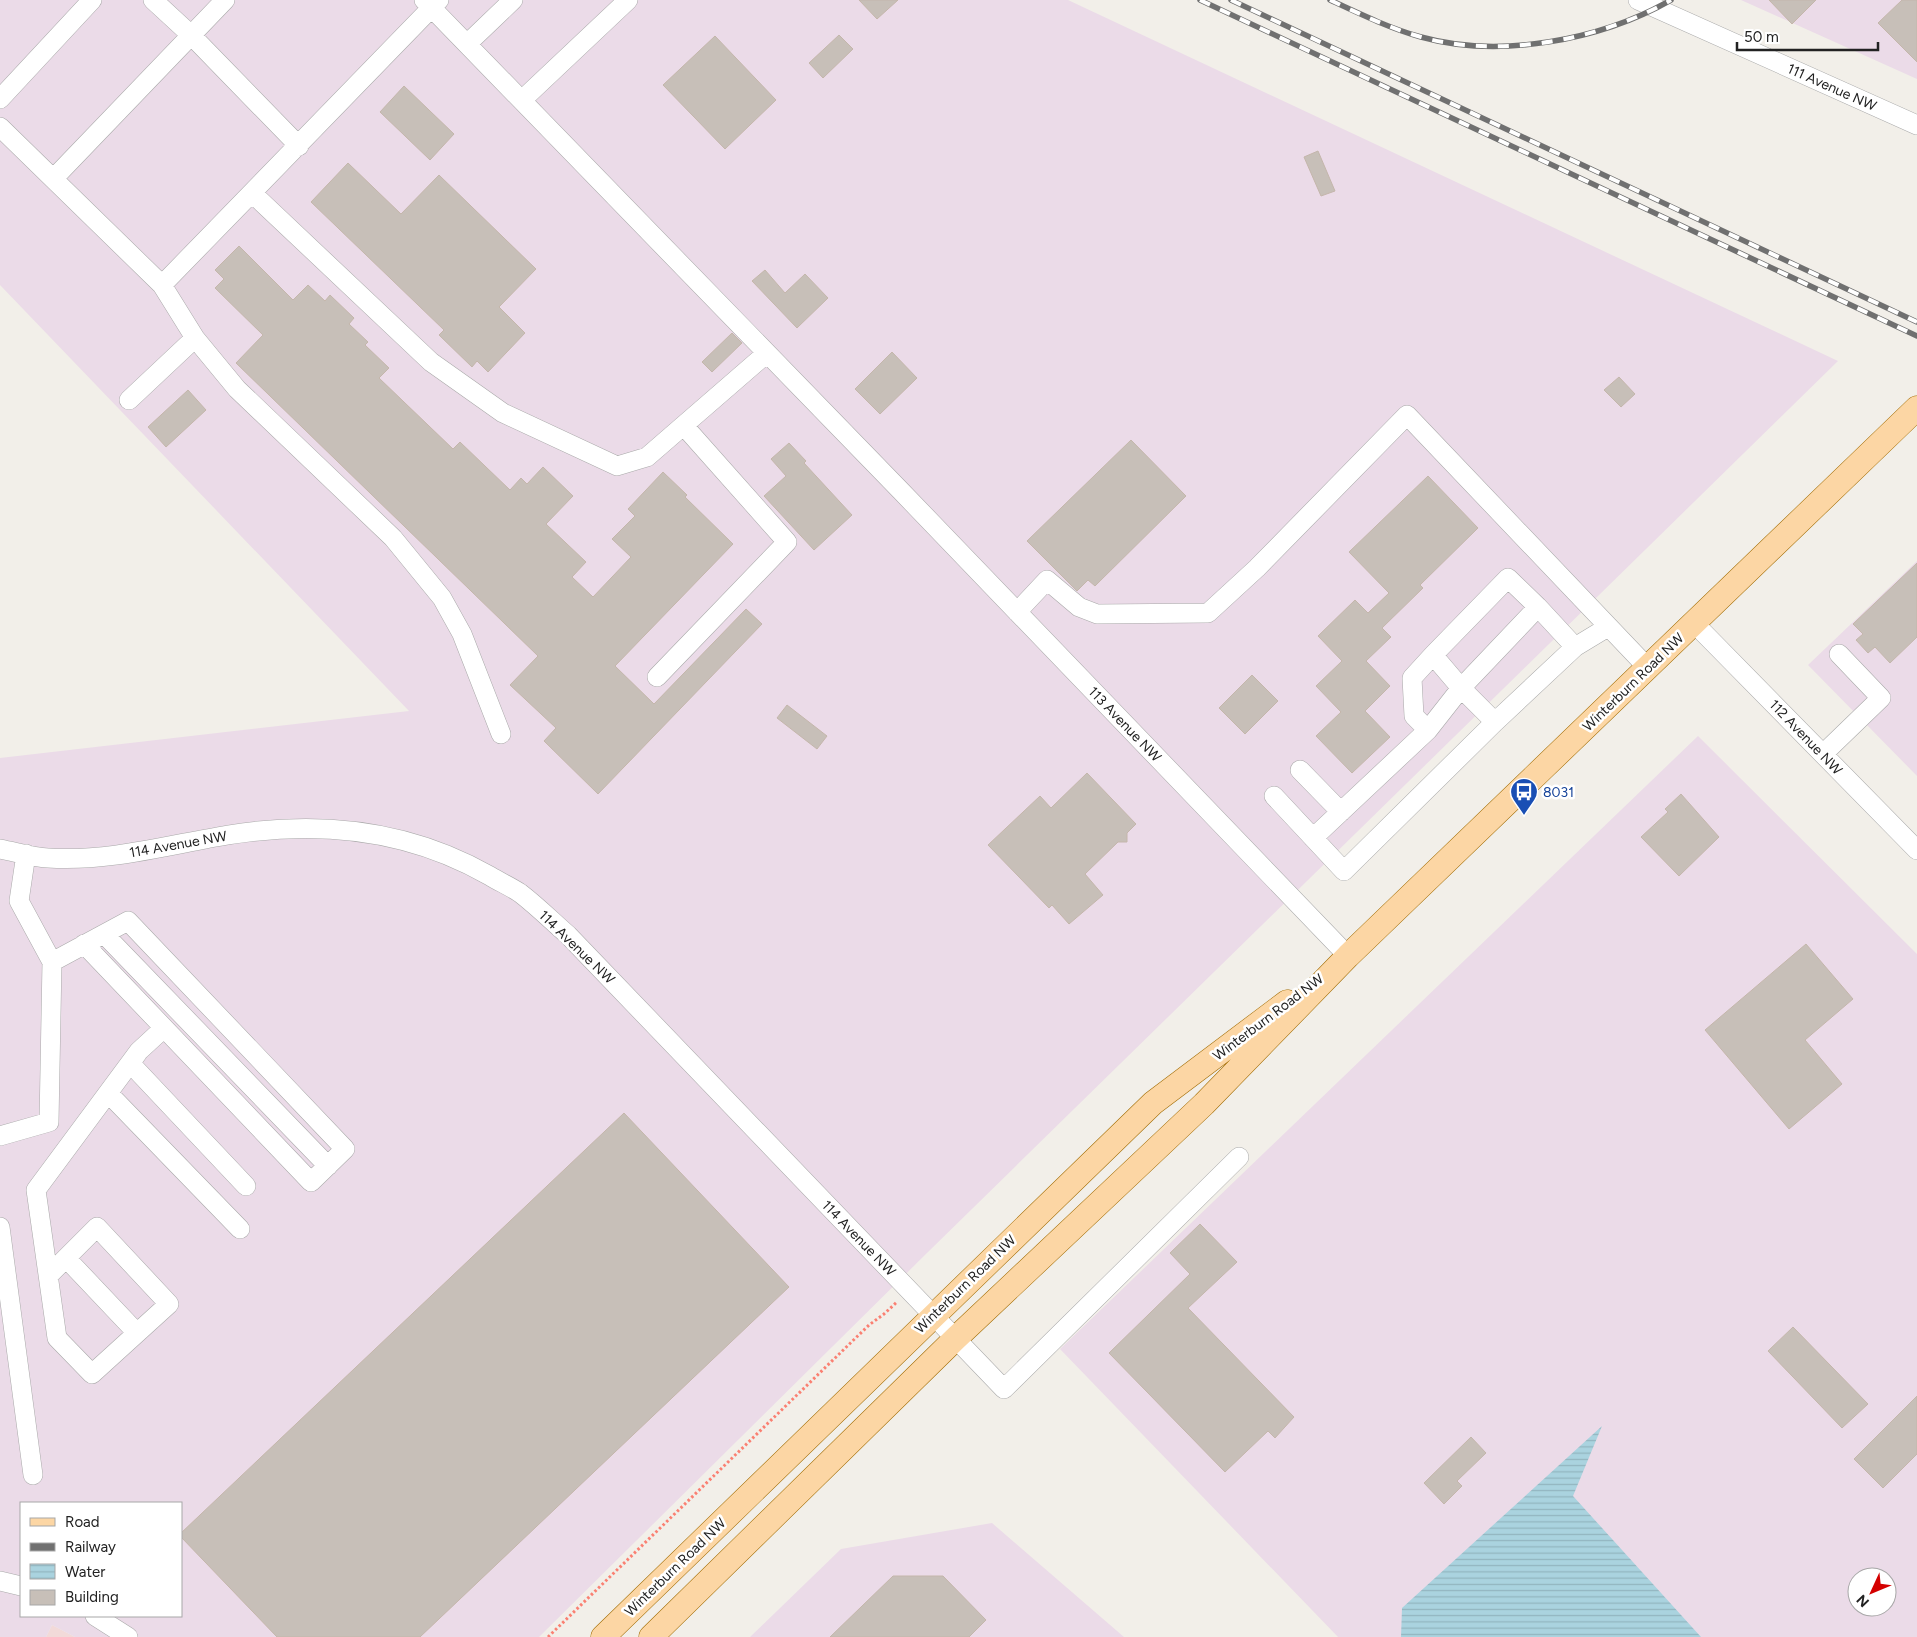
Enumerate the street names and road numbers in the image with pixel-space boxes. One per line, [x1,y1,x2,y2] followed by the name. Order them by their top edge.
[1785,60,1880,115] street label: 111 Avenue NW
[1579,629,1688,735] street label: Winterburn Road NW
[1085,683,1165,766] street label: 113 Avenue NW
[1766,696,1846,779] street label: 112 Avenue NW
[128,827,229,861] street label: 114 Avenue NW
[535,907,618,988] street label: 114 Avenue NW
[1210,970,1327,1065] street label: Winterburn Road NW
[818,1197,899,1280] street label: 114 Avenue NW
[911,1231,1020,1337] street label: Winterburn Road NW
[621,1514,730,1620] street label: Winterburn Road NW

